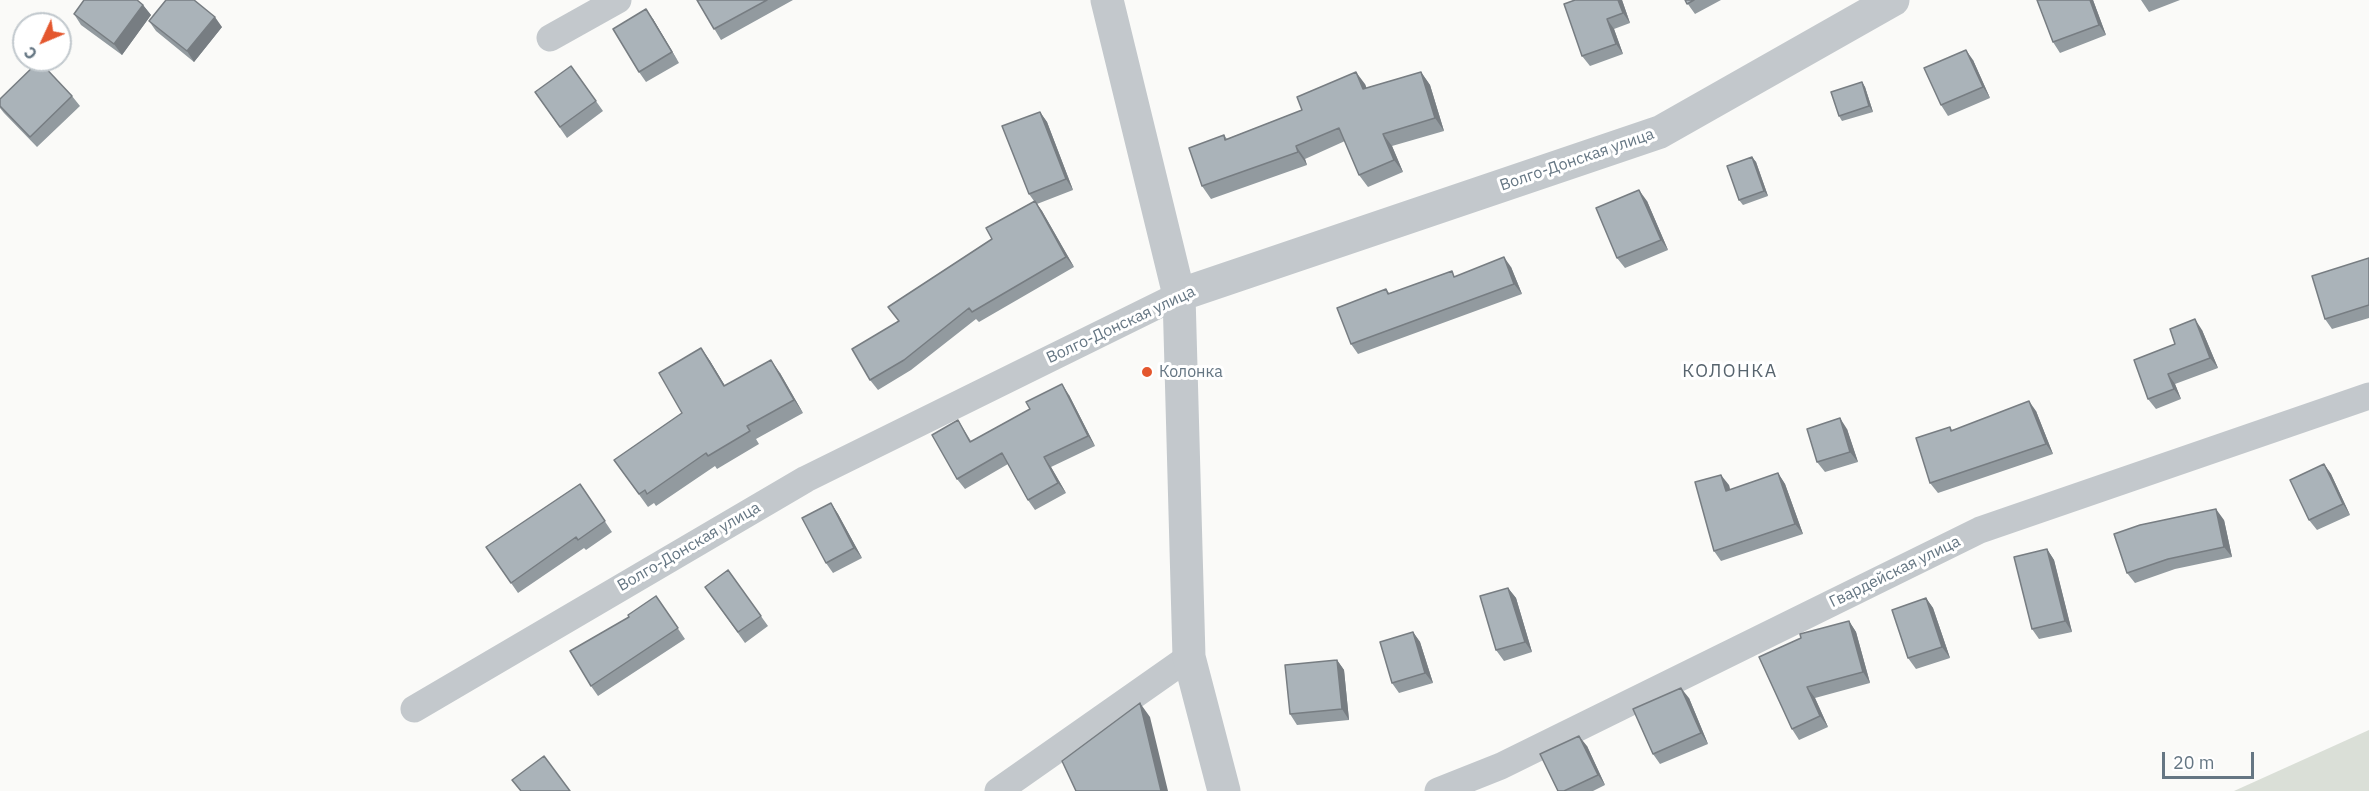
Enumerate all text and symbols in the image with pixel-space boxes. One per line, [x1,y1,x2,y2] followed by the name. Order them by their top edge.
[12,12,72,72] north arrow
[20,42,41,64] text: С
[1497,125,1657,195] street label: Волго-Донская улица
[1044,282,1198,368] street label: Волго-Донская улица
[1682,361,1778,383] district label: КОЛОНКА
[1159,362,1223,382] place label: Колонка
[1140,365,1154,379] marker: Колонка
[614,498,764,596] street label: Волго-Донская улица
[1826,532,1964,612] street label: Гвардейская улица
[2165,740,2256,778] scale bar
[2173,751,2215,774] text: 20 m

